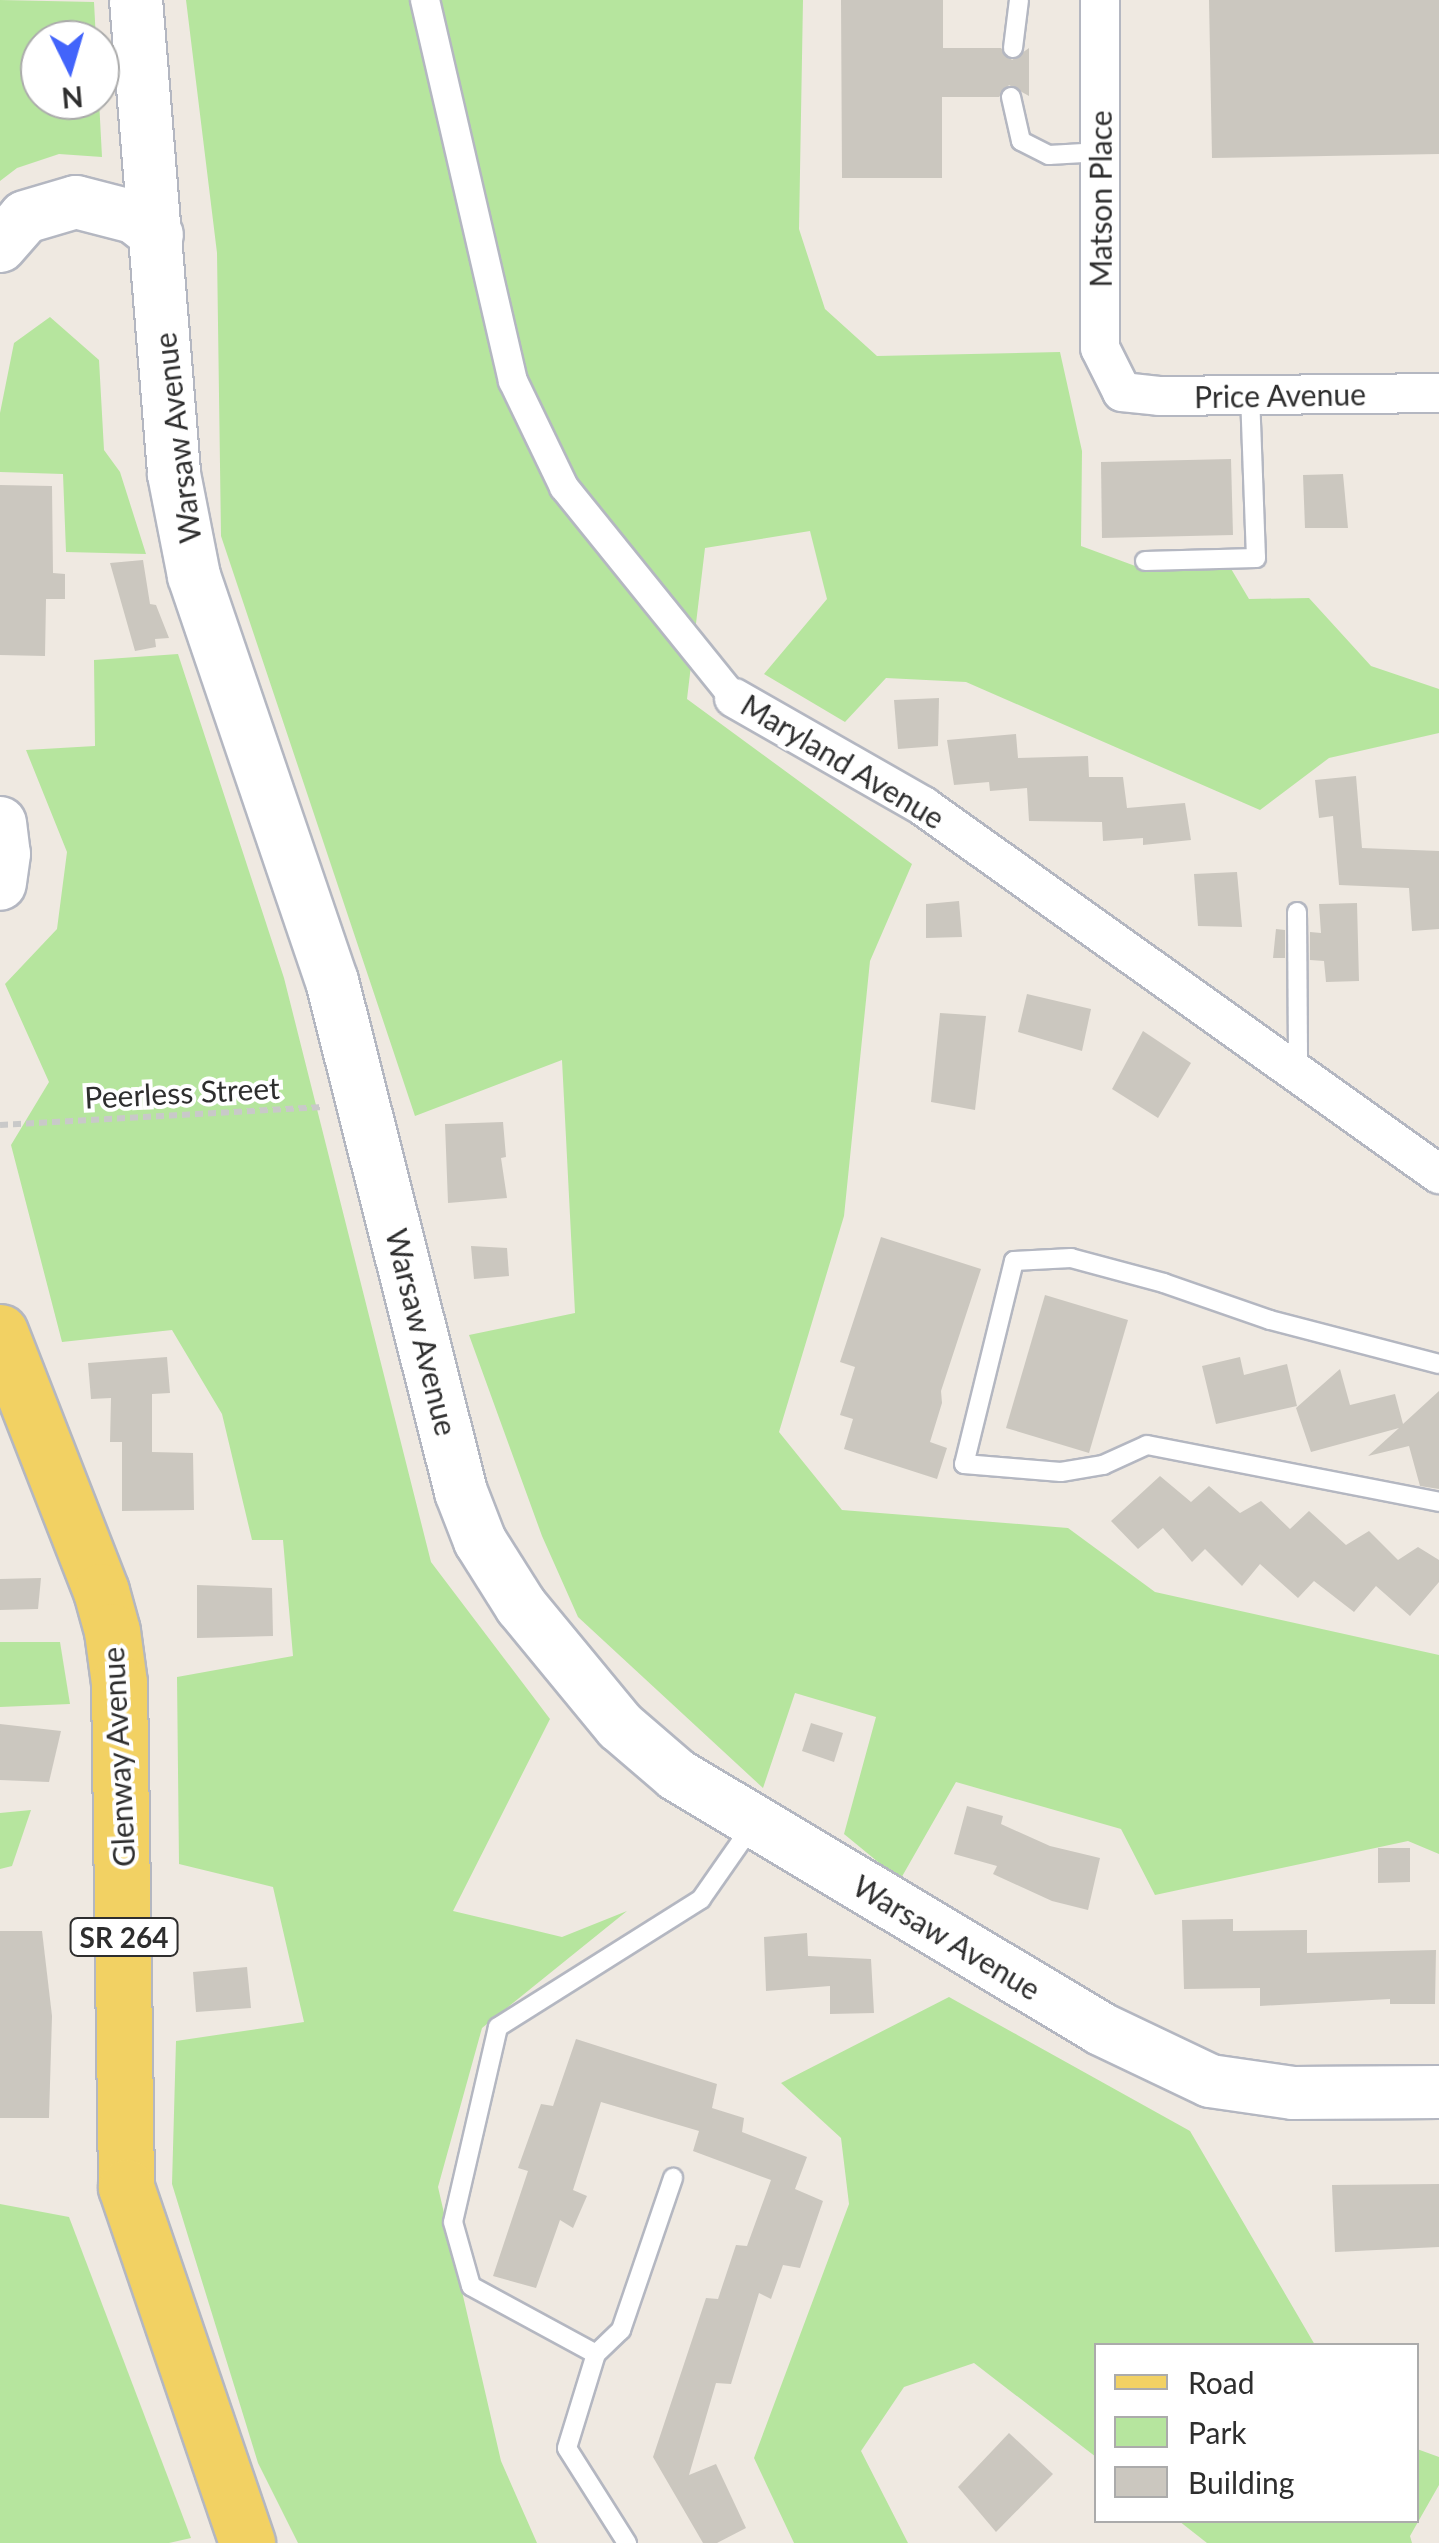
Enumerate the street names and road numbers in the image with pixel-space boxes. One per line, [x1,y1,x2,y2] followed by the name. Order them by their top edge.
[1082,110,1118,288] street label: Matson Place
[146,330,208,546] street label: Warsaw Avenue
[1193,375,1367,415] street label: Price Avenue
[735,686,951,836] street label: Maryland Avenue
[83,1069,281,1115] street label: Peerless Street
[379,1224,465,1440] street label: Warsaw Avenue
[94,1645,142,1869] street label: Glenway Avenue
[846,1867,1048,2007] street label: Warsaw Avenue
[69,1914,179,1960] road number: SR 264

